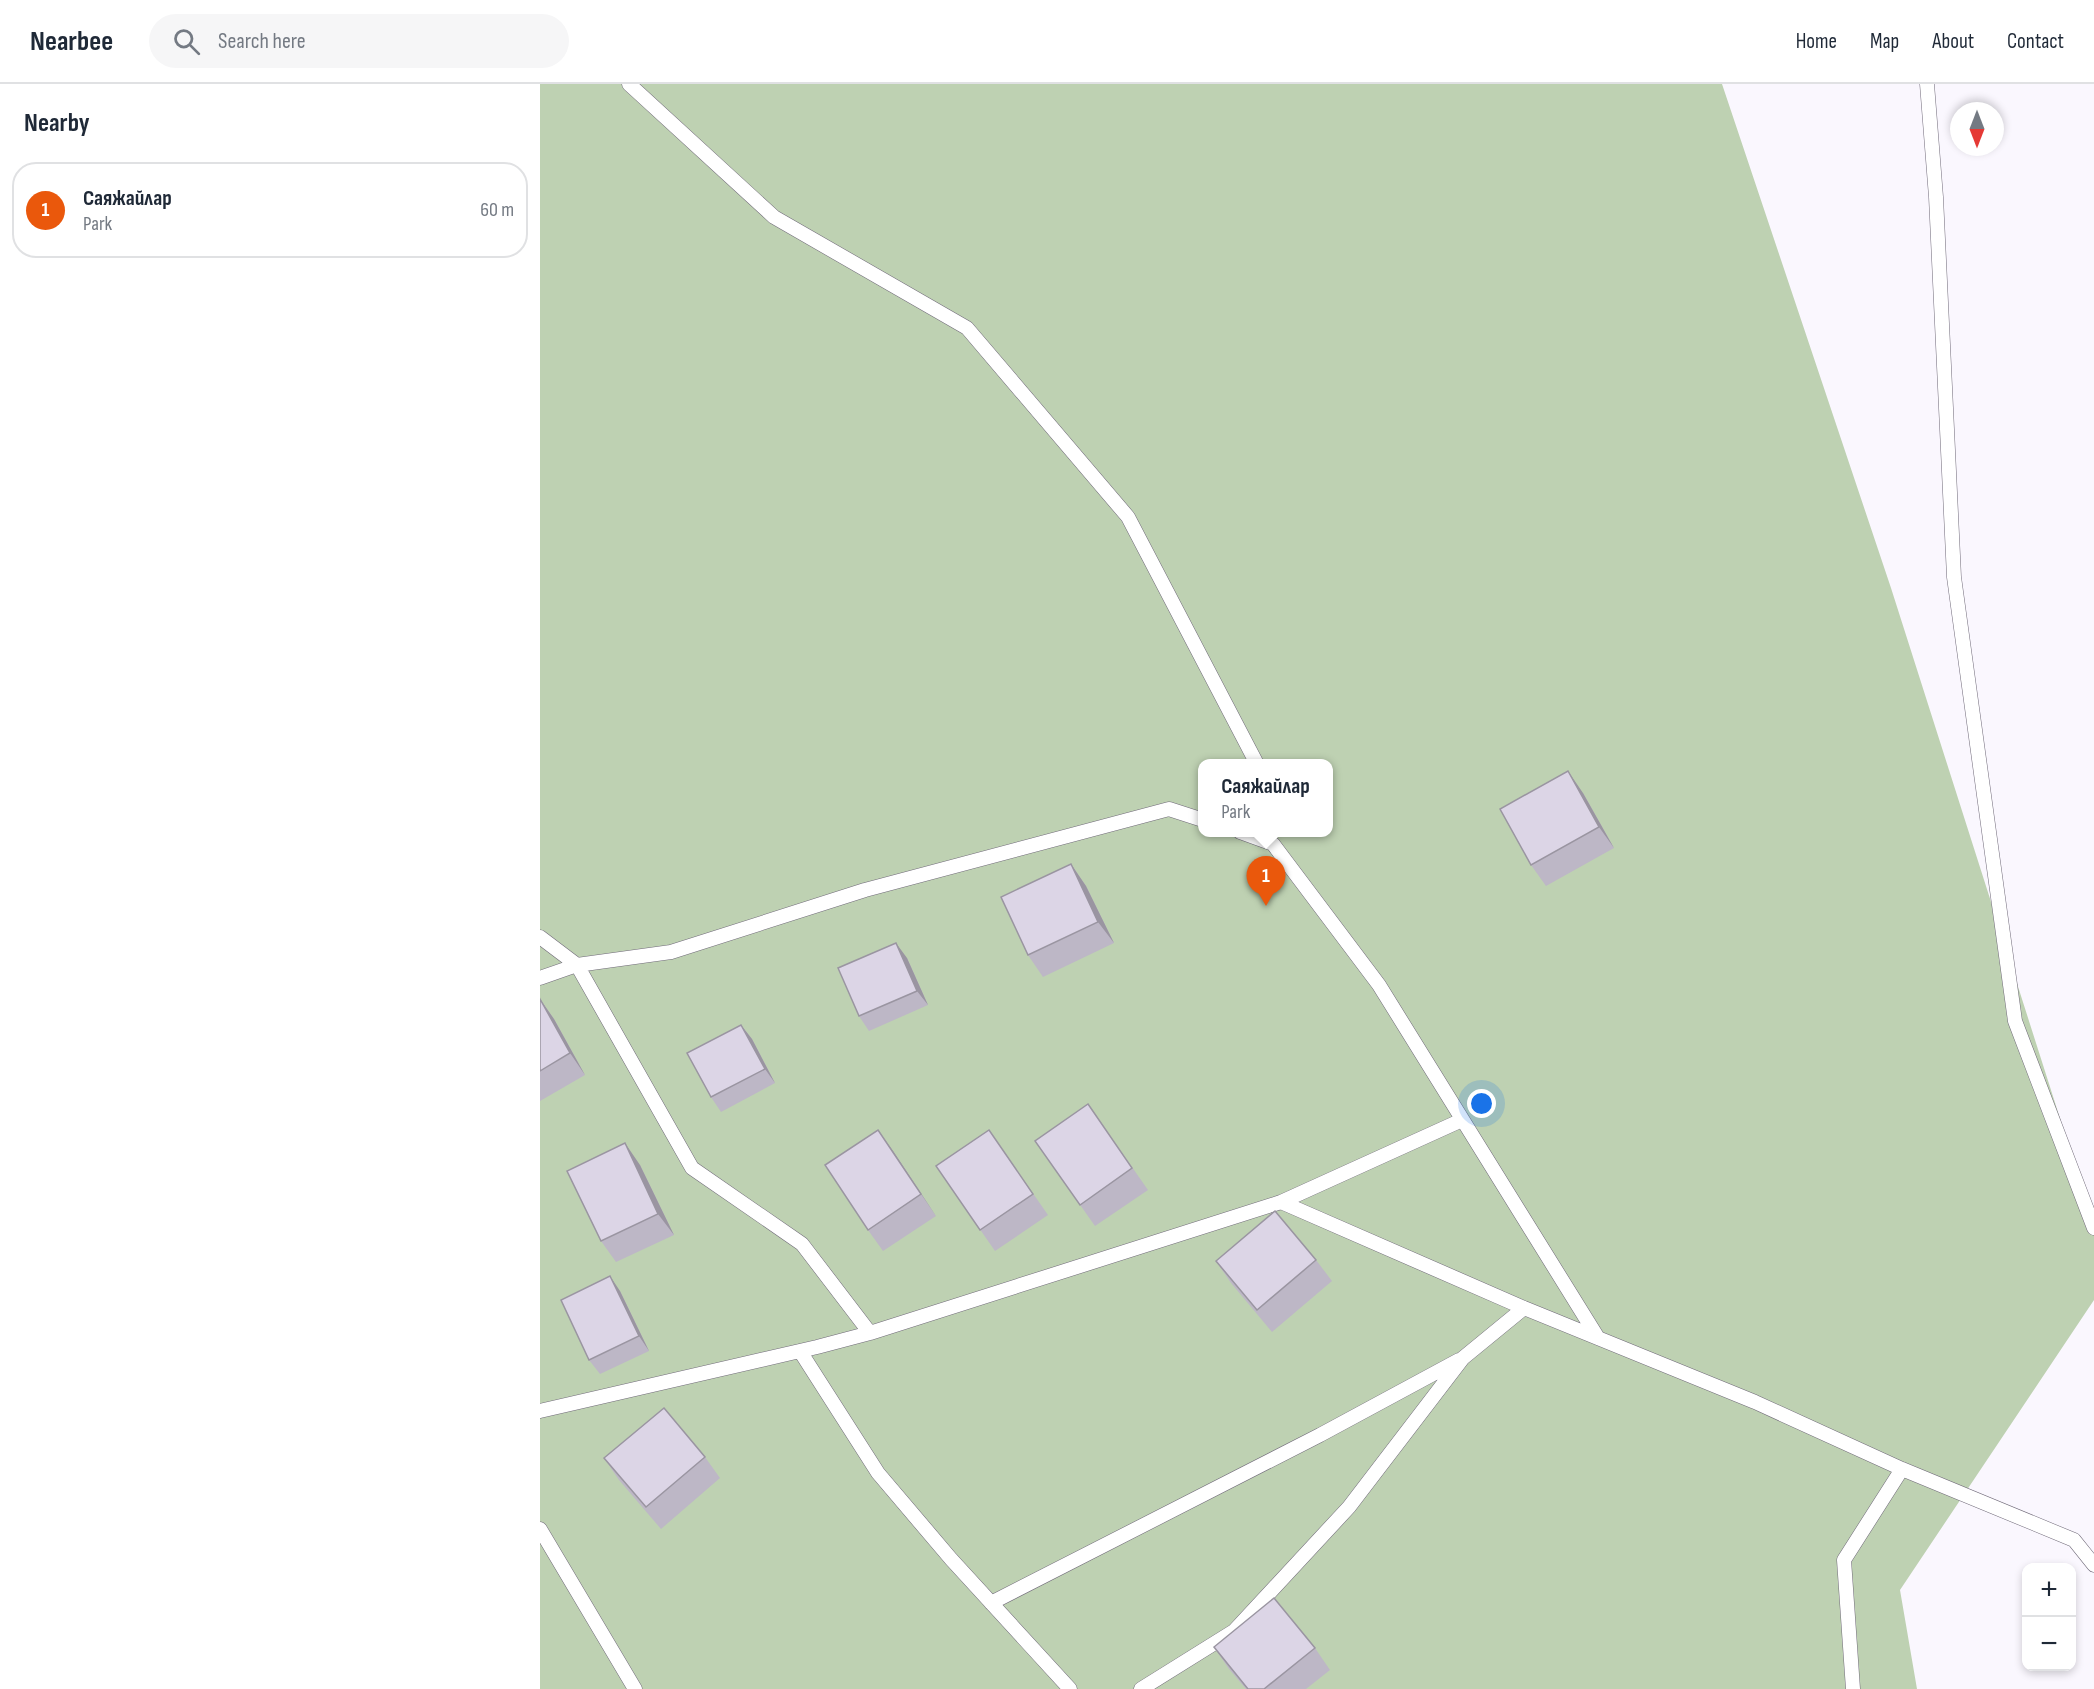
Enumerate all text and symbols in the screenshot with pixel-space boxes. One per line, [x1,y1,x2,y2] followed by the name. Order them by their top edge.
[149,14,569,68] search box
[30,25,113,58] text: Nearbee
[170,25,203,58] icon: search
[218,28,306,55] text: Search here
[1796,29,1837,54] text: Home
[1870,29,1899,54] text: Map
[1932,29,1974,54] text: About
[2007,29,2064,54] text: Contact
[1950,102,2004,156] north arrow
[24,108,90,139] text: Nearby
[83,185,172,212] text: Саяжайлар
[42,198,49,222] text: 1
[480,198,514,222] text: 60 m
[83,212,112,236] text: Park
[1198,759,1333,837] popup
[1221,773,1310,800] text: Саяжайлар
[1221,800,1250,824] text: Park
[1246,856,1286,906] pin: 1
[1467,1089,1496,1118] your location
[2022,1563,2076,1671] map controls
[2022,1563,2076,1617] button: +
[2022,1617,2076,1671] button: −

